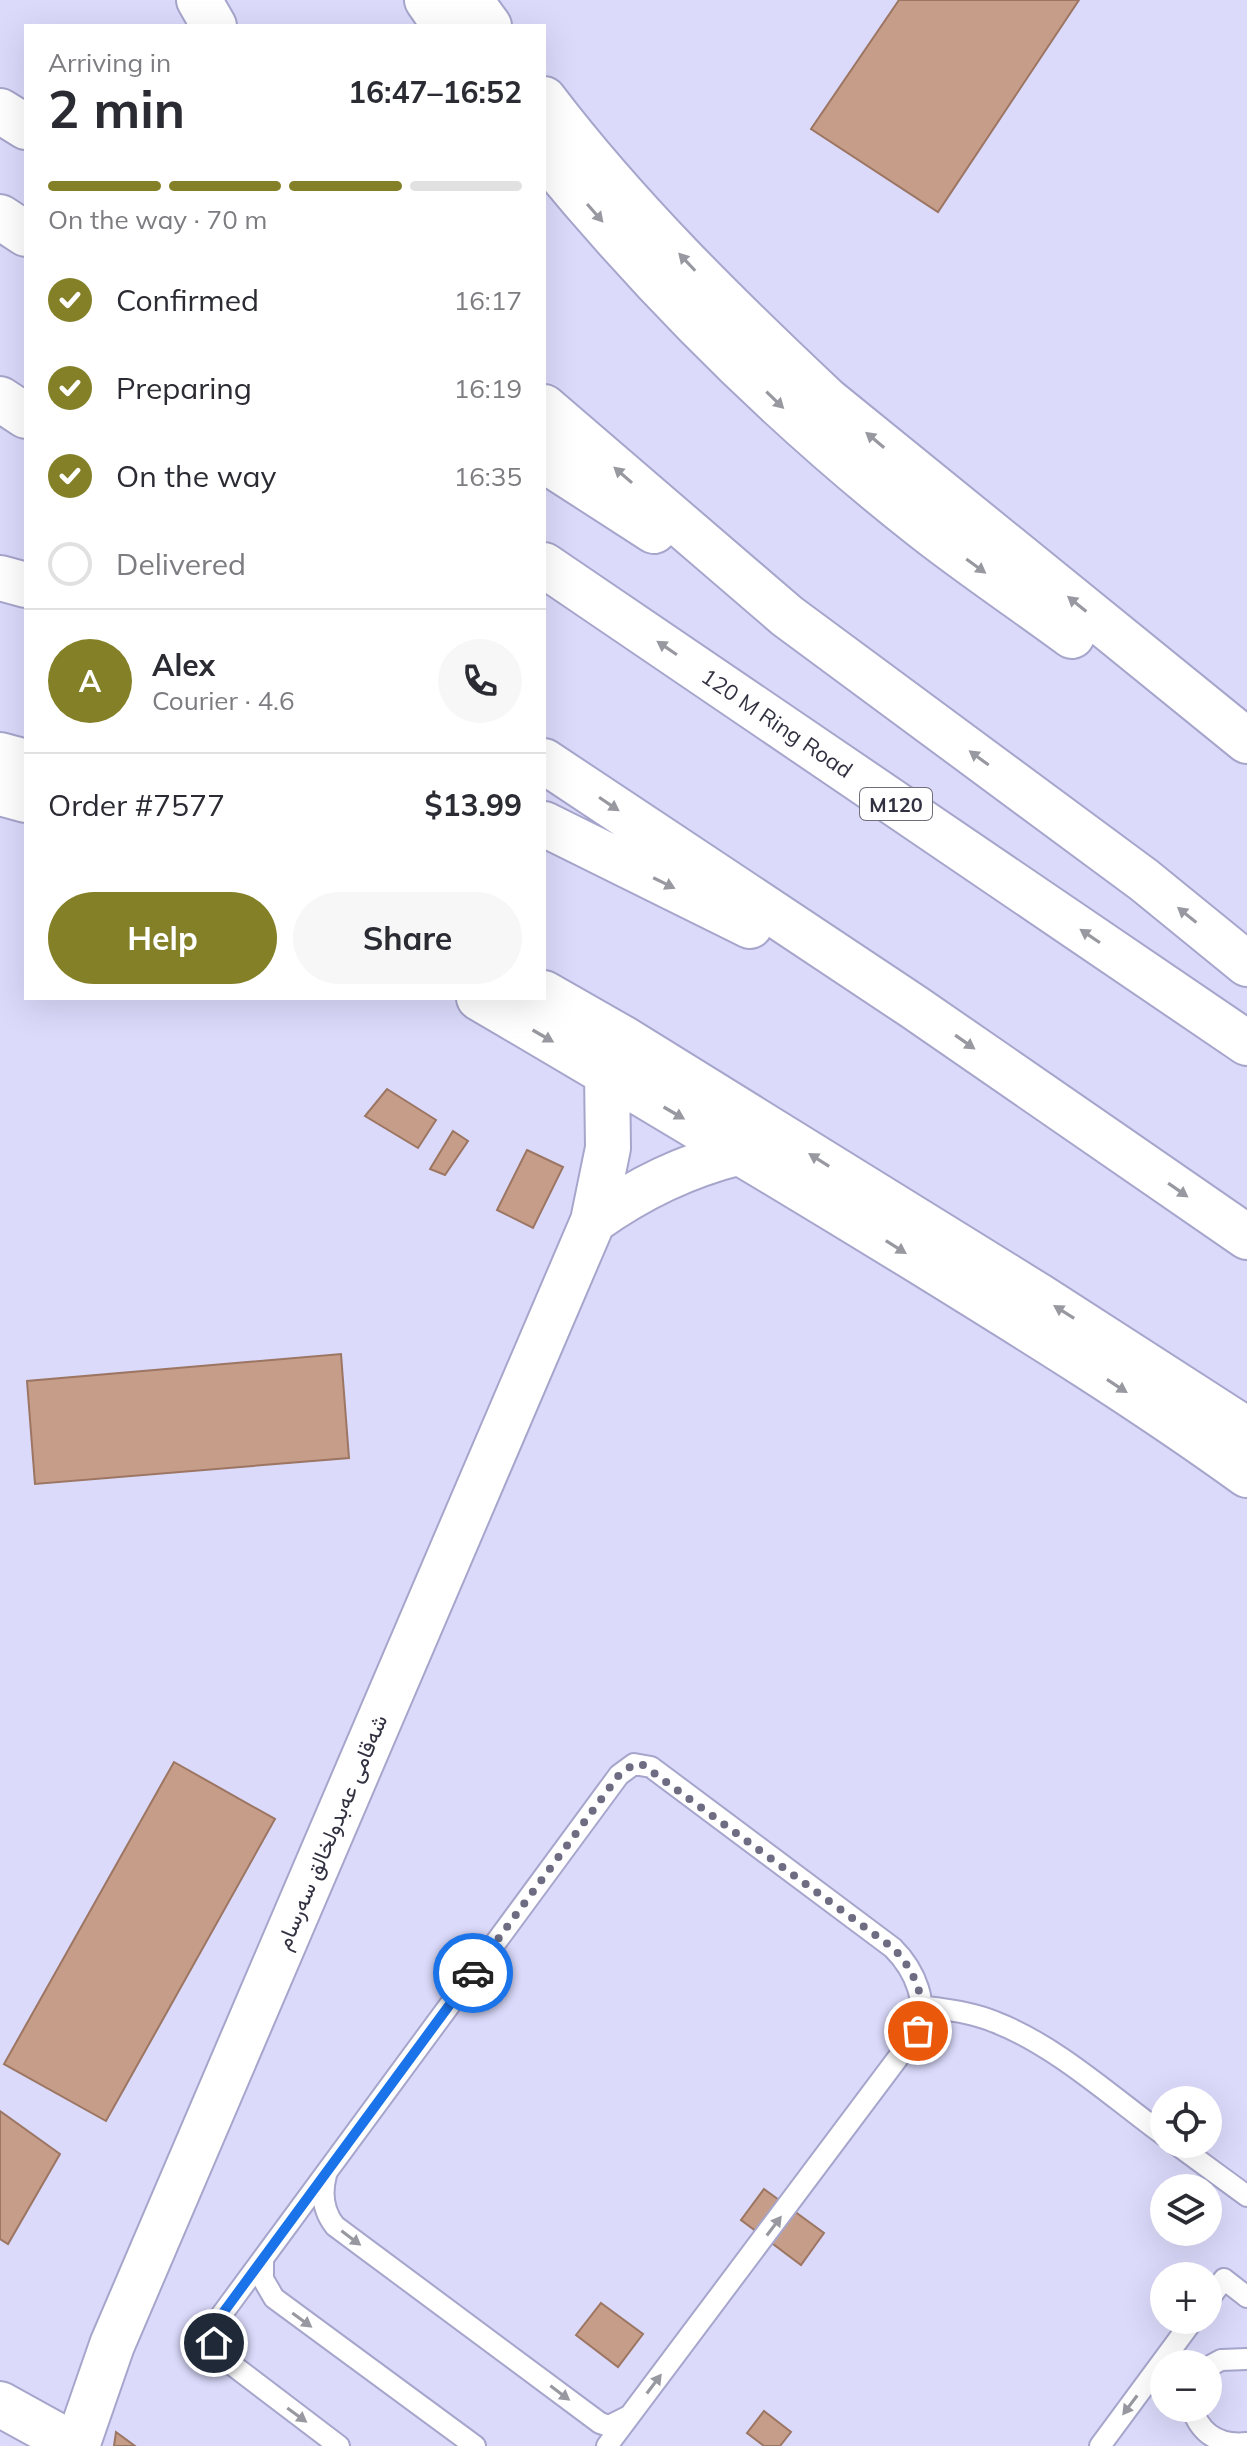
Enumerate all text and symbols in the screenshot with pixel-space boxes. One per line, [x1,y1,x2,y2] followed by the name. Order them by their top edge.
[48,46,171,79] text: Arriving in
[348,73,522,111] text: 16:47–16:52
[48,76,185,141] text: 2 min
[48,203,267,236] text: On the way · 70 m
[586,203,603,223] one-way arrow
[678,252,696,271] one-way arrow
[48,278,92,322] icon: check
[116,281,259,319] text: Confirmed
[454,284,522,317] text: 16:17
[48,366,92,410] icon: check
[116,369,252,407] text: Preparing
[454,372,522,405] text: 16:19
[766,391,785,409] one-way arrow
[866,432,886,449] one-way arrow
[48,454,92,498] icon: check
[116,457,276,495] text: On the way
[454,460,522,493] text: 16:35
[613,466,632,484] one-way arrow
[116,545,246,583] text: Delivered
[965,558,986,573] one-way arrow
[1067,596,1087,613] one-way arrow
[438,639,522,723] button: phone
[656,641,677,656] one-way arrow
[152,646,215,684] text: Alex
[79,662,101,700] text: A
[696,662,858,784] street label: 120 M Ring Road
[152,684,295,717] text: Courier · 4.6
[969,751,989,767] one-way arrow
[48,786,225,824] text: Order #7577
[425,786,522,824] text: $13.99
[860,788,932,820] road number: M120
[598,796,620,811] one-way arrow
[652,876,676,890] one-way arrow
[48,892,277,984] button: Help
[293,892,522,984] button: Share
[1177,907,1197,924] one-way arrow
[1079,929,1101,944] one-way arrow
[532,1028,554,1042] one-way arrow
[954,1034,975,1049] one-way arrow
[663,1106,685,1120] one-way arrow
[808,1153,830,1167] one-way arrow
[1168,1182,1189,1197] one-way arrow
[886,1240,907,1255] one-way arrow
[1053,1305,1075,1319] one-way arrow
[1106,1378,1127,1393] one-way arrow
[269,1710,394,1954] street label: شەقامی عەبدولخالق سەرسام
[433,1933,513,2013] courier
[451,1951,495,1995] icon: car
[884,1997,952,2065] pin
[896,2009,940,2053] icon: bag
[1150,2086,1222,2422] map controls
[1150,2086,1222,2158] button: locate
[1150,2174,1222,2246] button: layers
[765,2215,781,2236] one-way arrow
[341,2230,361,2246] one-way arrow
[1150,2262,1222,2334] button: +
[180,2309,248,2377] pin
[292,2312,312,2328] one-way arrow
[192,2321,236,2365] icon: home
[1150,2350,1222,2422] button: −
[646,2373,662,2394] one-way arrow
[549,2385,571,2401] one-way arrow
[1123,2395,1139,2415] one-way arrow
[286,2407,308,2423] one-way arrow

